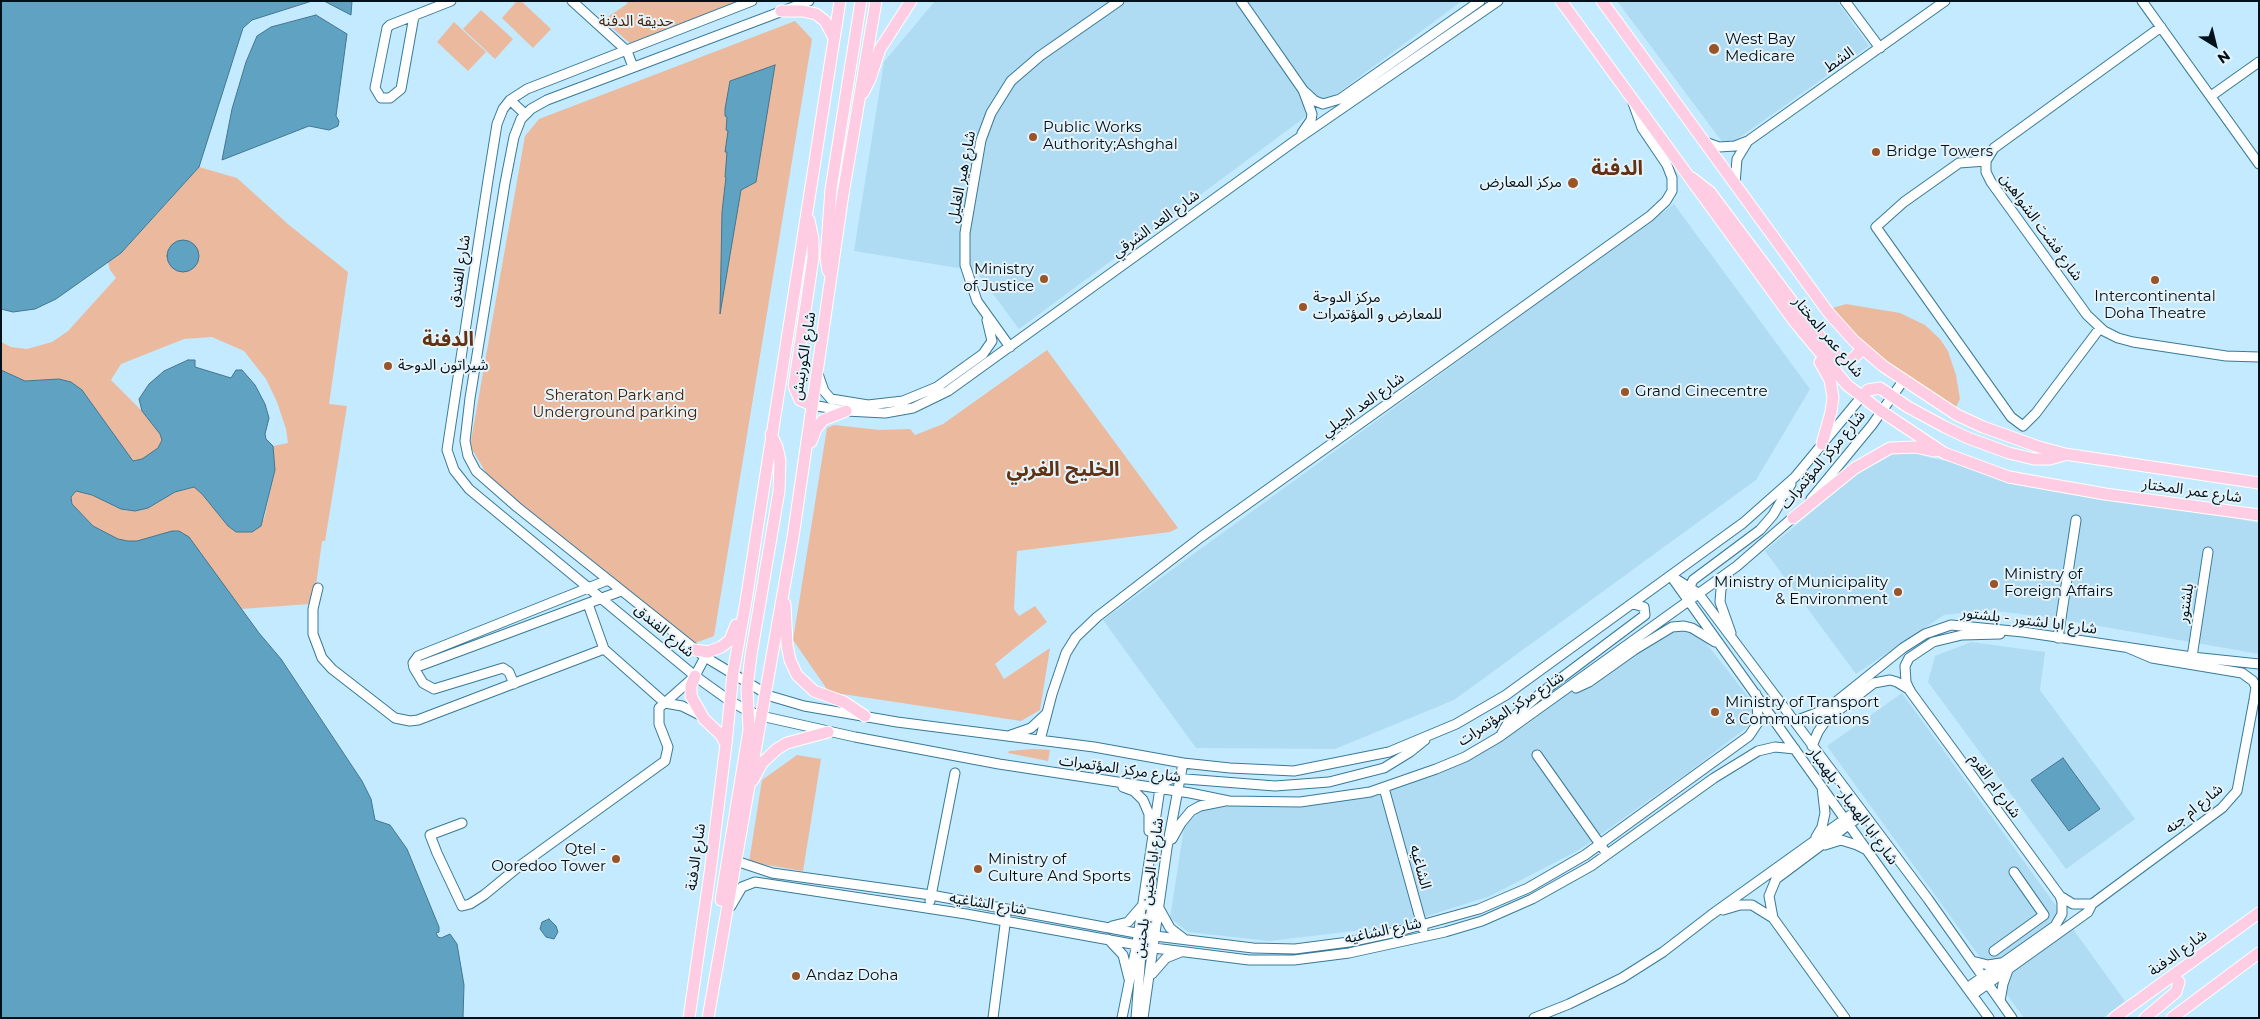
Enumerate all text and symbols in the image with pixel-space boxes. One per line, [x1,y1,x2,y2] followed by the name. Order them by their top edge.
[599,13,673,31] park label: حديقة الدفنة
[2190,20,2240,70] north arrow
[1725,31,1795,66] place label: West Bay Medicare
[1707,42,1721,56] marker: West Bay Medicare
[1820,43,1858,77] street label: الشط
[2214,47,2234,68] text: N
[1043,119,1178,154] place label: Public Works Authority;Ashghal
[944,129,980,225] street label: شارع هير الغليل
[1027,131,1039,143] marker: Public Works Authority;Ashghal
[1886,143,1993,161] place label: Bridge Towers
[1870,146,1882,158] marker: Bridge Towers
[1591,157,1643,181] district label: الدفنة
[1996,170,2086,284] street label: شارع فشت الشواهين
[1480,174,1562,192] place label: مركز المعارض
[1566,176,1580,190] marker: مركز المعارض
[1109,186,1203,262] street label: شارع العد الشرقي
[445,234,475,308] street label: شارع الفندق
[963,261,1034,296] place label: Ministry of Justice
[1038,273,1050,285] marker: Ministry of Justice
[2149,274,2161,286] marker: Intercontinental Doha Theatre
[2094,288,2216,323] place label: Intercontinental Doha Theatre
[1313,289,1442,324] place label: مركز الدوحة للمعارض و المؤتمرات
[1789,293,1867,381] street label: شارع عمر المختار
[1297,301,1309,313] marker: مركز الدوحة للمعارض و المؤتمرات
[788,311,820,401] street label: شارع الكورنيش
[422,328,474,352] district label: الدفنة
[398,357,489,375] place label: شيراتون الدوحة
[382,360,394,372] marker: شيراتون الدوحة
[1318,369,1408,441] street label: شارع العد الجبلي
[1635,383,1767,401] place label: Grand Cinecentre
[1619,386,1631,398] marker: Grand Cinecentre
[532,387,698,422] park label: Sheraton Park and Underground parking
[1777,407,1869,513] street label: شارع مركز المؤتمرات
[1006,458,1120,482] district label: الخليج الغربي
[2141,475,2243,507] street label: شارع عمر المختار
[2004,566,2113,601] place label: Ministry of Foreign Affairs
[1714,574,1888,609] place label: Ministry of Municipality & Environment
[1988,578,2000,590] marker: Ministry of Foreign Affairs
[2174,582,2198,624] street label: بلشتور
[1892,586,1904,598] marker: Ministry of Municipality & Environment
[630,601,698,661] street label: شارع الفندق
[1960,604,2098,638] street label: شارع ابا لشتور - بلشتور
[1455,668,1567,750] street label: شارع مركز المؤتمرات
[1725,694,1879,729] place label: Ministry of Transport & Communications
[1709,706,1721,718] marker: Ministry of Transport & Communications
[1804,744,1902,868] street label: شارع ابا الهمبار - بلهمبار
[1966,750,2024,822] street label: شارع ام القرم
[1058,752,1182,786] street label: شارع مركز المؤتمرات
[2161,780,2227,838] street label: شارع ام جنه
[1130,817,1168,959] street label: شارع ابا الحنين - بلحنين
[682,822,710,892] street label: شارع الدفنة
[491,841,606,876] place label: Qtel - Ooredoo Tower
[1405,843,1435,891] street label: الشاغيه
[988,851,1131,886] place label: Ministry of Culture And Sports
[610,853,622,865] marker: Qtel - Ooredoo Tower
[972,863,984,875] marker: Ministry of Culture And Sports
[948,889,1028,919] street label: شارع الشاغيه
[1343,914,1423,948] street label: شارع الشاغيه
[2145,926,2211,980] street label: شارع الدفنة
[806,967,898,985] place label: Andaz Doha
[790,970,802,982] marker: Andaz Doha

